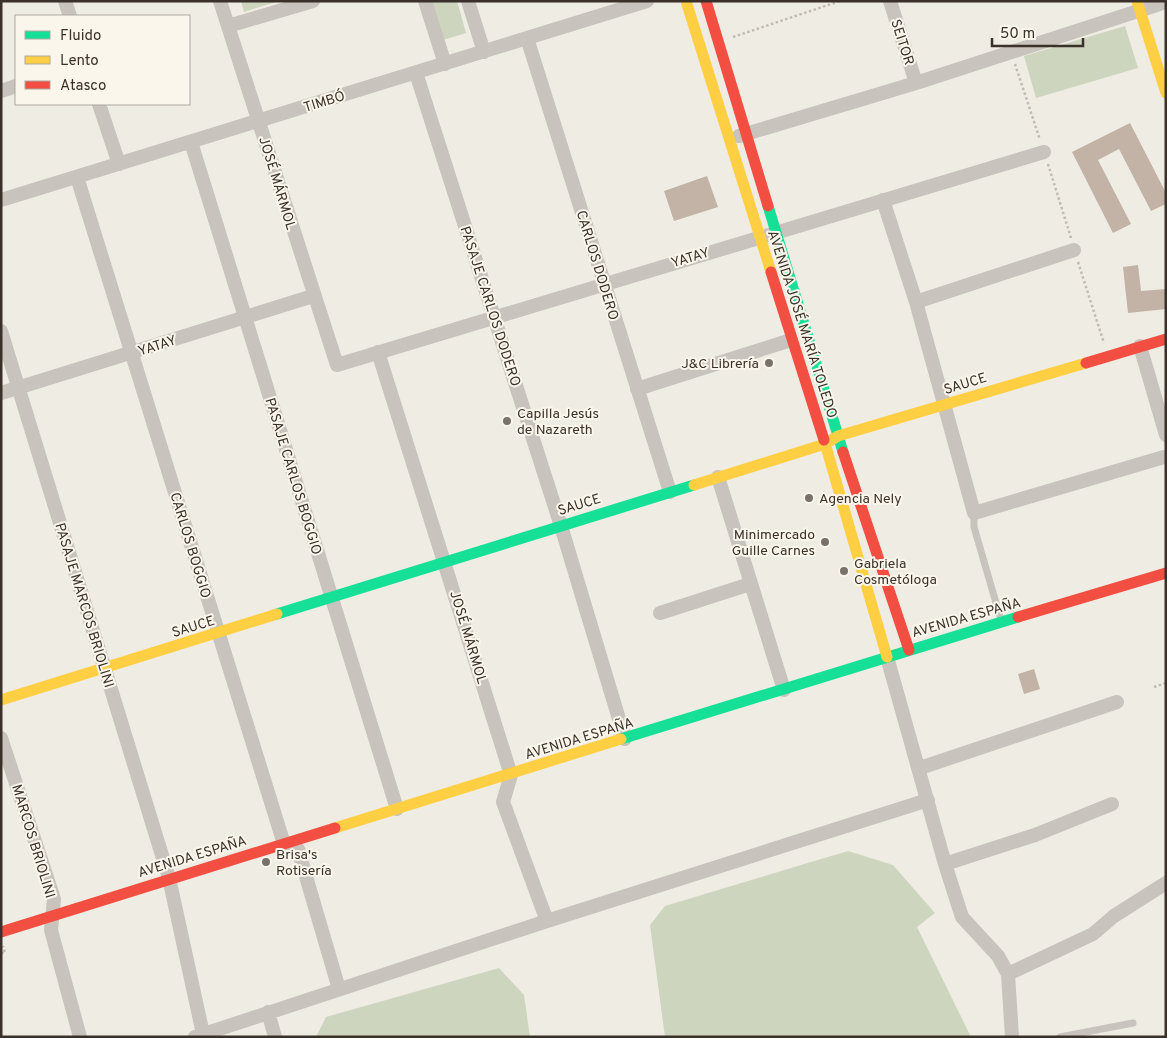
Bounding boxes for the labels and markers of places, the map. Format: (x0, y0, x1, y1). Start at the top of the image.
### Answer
place label: J&C Librería (681, 356, 759, 373)
marker: J&C Librería (763, 357, 775, 369)
place label: Capilla Jesús de Nazareth (517, 406, 599, 439)
marker: Capilla Jesús de Nazareth (501, 415, 513, 427)
place label: Agencia Nely (819, 491, 902, 508)
marker: Agencia Nely (803, 492, 815, 504)
place label: Minimercado Guille Carnes (732, 527, 815, 560)
marker: Minimercado Guille Carnes (819, 536, 831, 548)
place label: Gabriela Cosmetóloga (854, 556, 937, 589)
marker: Gabriela Cosmetóloga (838, 565, 850, 577)
place label: Brisa's Rotisería (276, 847, 332, 880)
marker: Brisa's Rotisería (260, 856, 272, 868)

